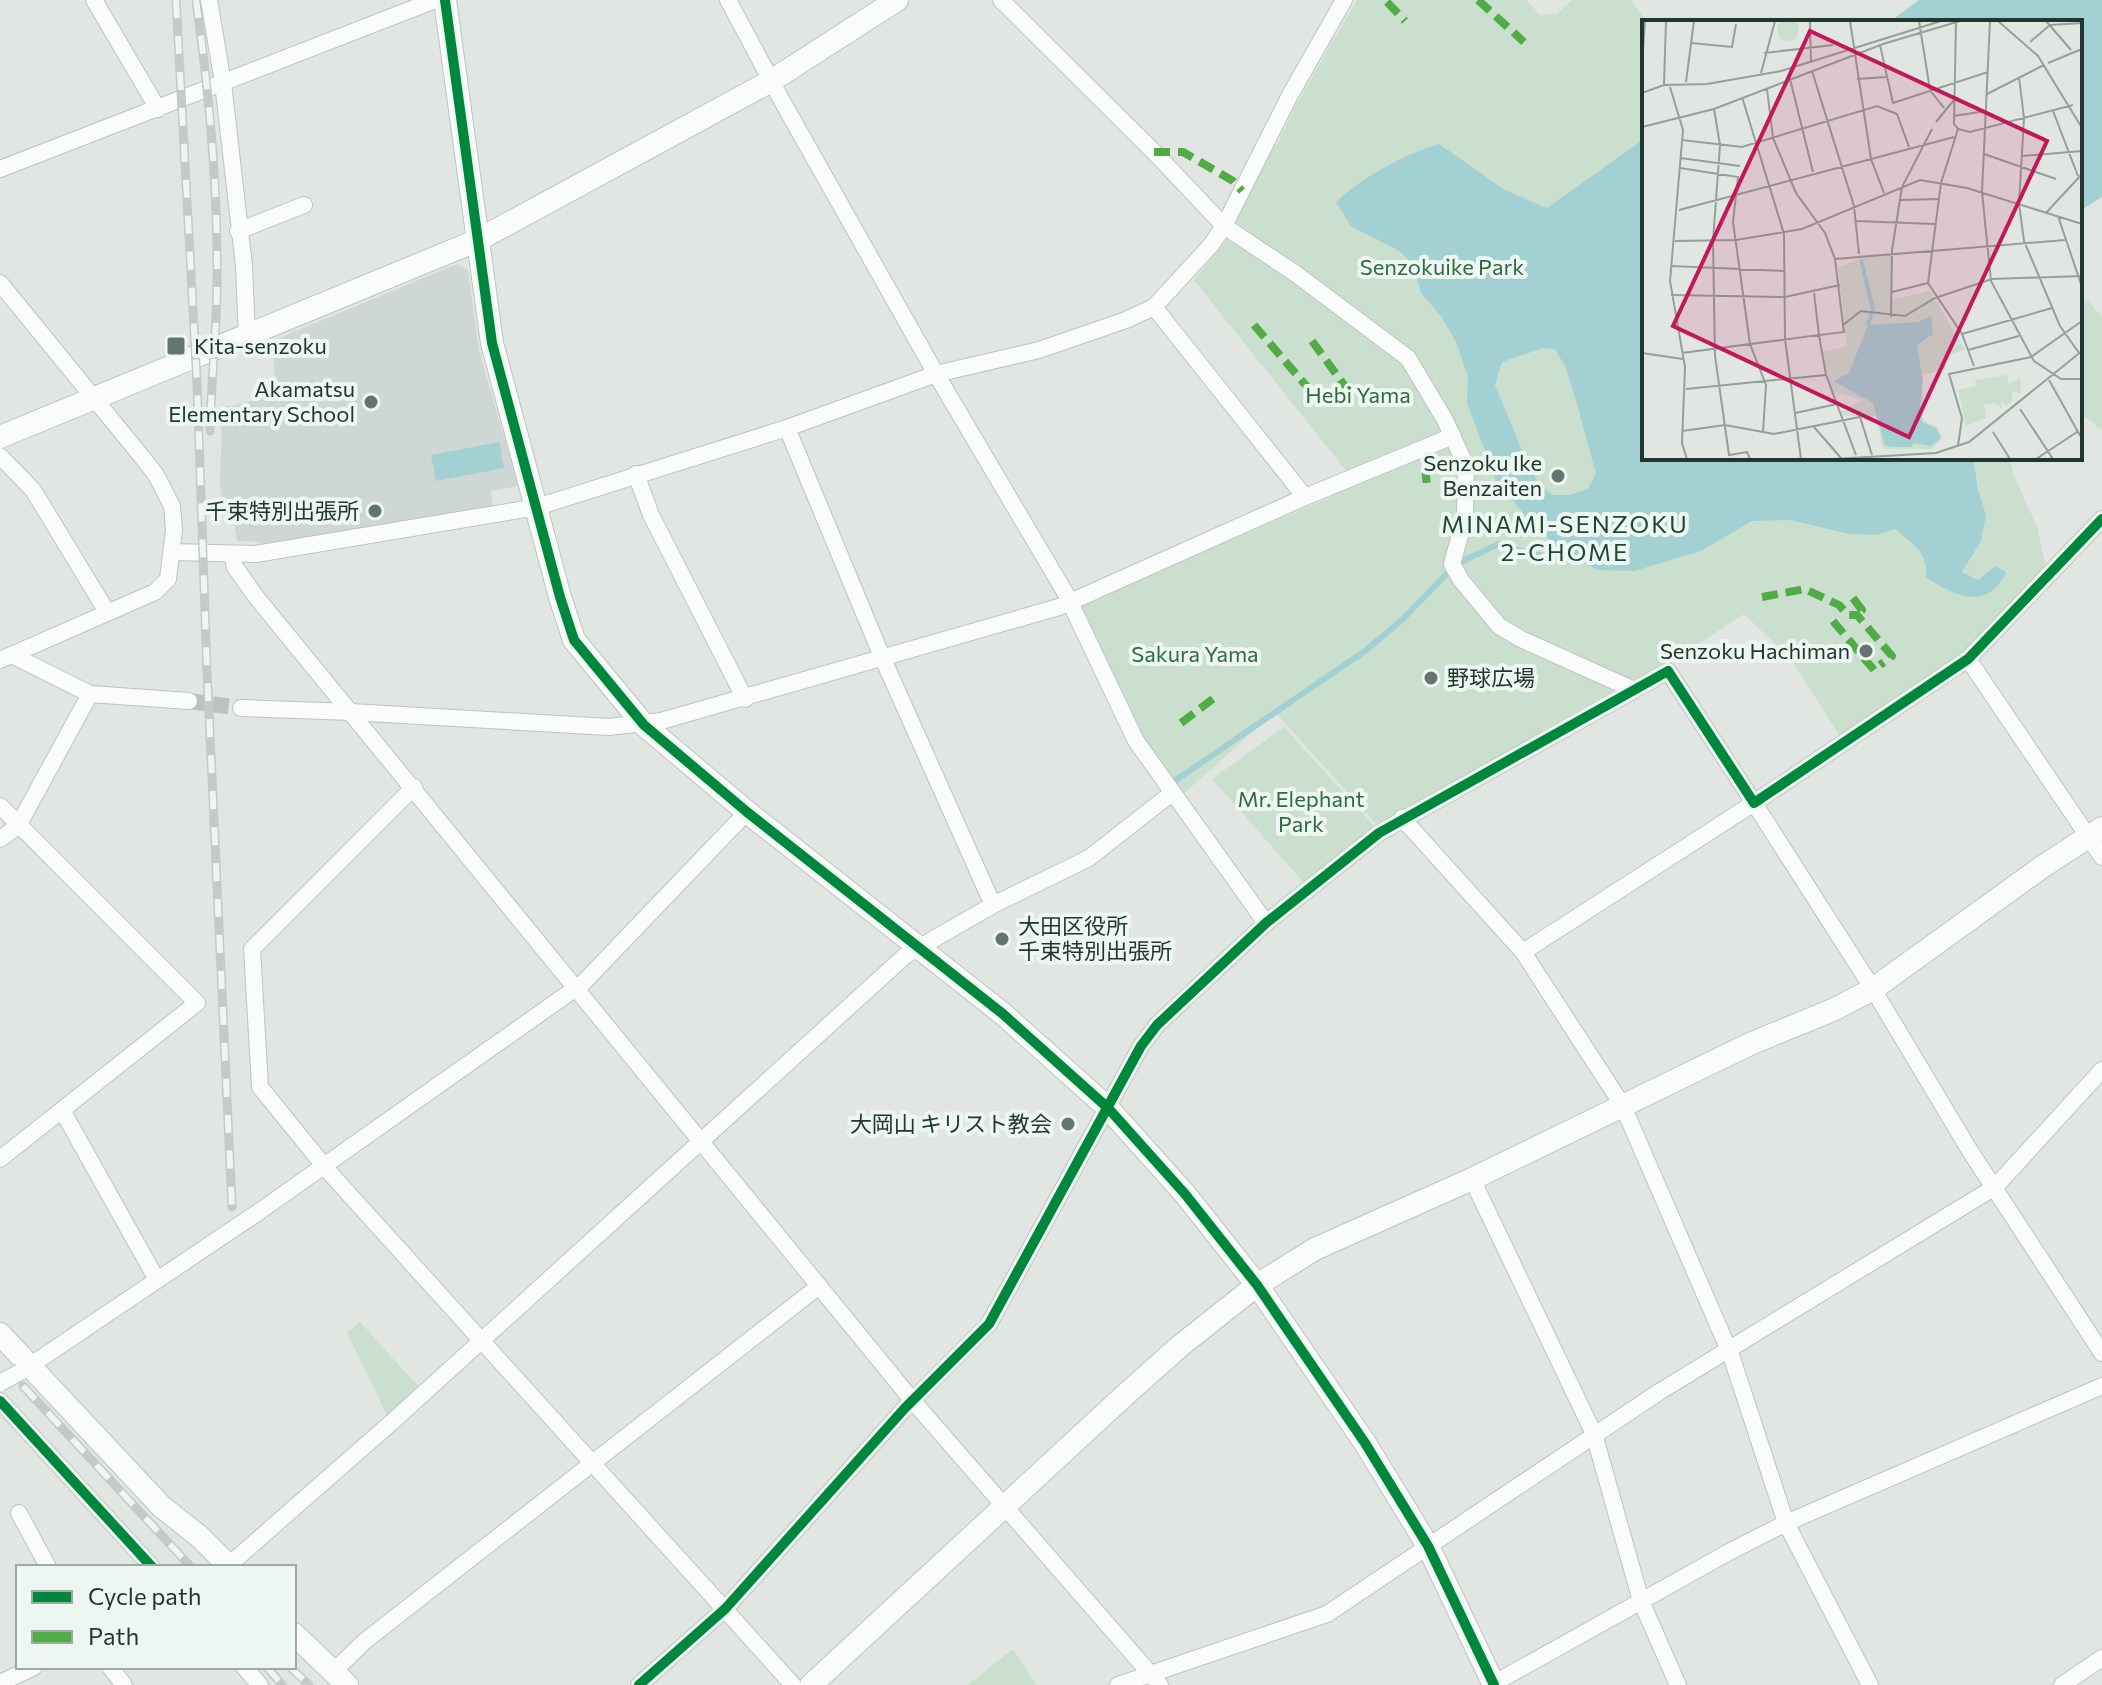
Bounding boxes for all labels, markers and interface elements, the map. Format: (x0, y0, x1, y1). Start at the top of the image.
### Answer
inset map (1642, 20, 2082, 460)
park label: Senzokuike Park (1360, 253, 1524, 280)
place label: Kita-senzoku (194, 332, 327, 359)
marker: Kita-senzoku (165, 335, 187, 357)
place label: Akamatsu Elementary School (168, 375, 355, 427)
park label: Hebi Yama (1305, 381, 1411, 408)
marker: Akamatsu Elementary School (362, 393, 380, 411)
place label: Senzoku Ike Benzaiten (1423, 449, 1542, 501)
marker: Senzoku Ike Benzaiten (1549, 467, 1567, 485)
place label: 千束特別出張所 (205, 497, 359, 524)
marker: 千束特別出張所 (366, 502, 384, 520)
district label: MINAMI-SENZOKU 2-CHOME (1441, 509, 1689, 566)
place label: Senzoku Hachiman (1660, 637, 1850, 664)
park label: Sakura Yama (1131, 640, 1259, 667)
marker: Senzoku Hachiman (1857, 642, 1875, 660)
place label: 野球広場 (1447, 664, 1535, 691)
marker: 野球広場 (1422, 669, 1440, 687)
park label: Mr. Elephant Park (1237, 785, 1365, 837)
place label: 大田区役所 千束特別出張所 (1018, 912, 1172, 964)
marker: 大田区役所 千束特別出張所 (993, 930, 1011, 948)
place label: 大岡山 キリスト教会 (850, 1110, 1052, 1137)
marker: 大岡山 キリスト教会 (1059, 1115, 1077, 1133)
legend (16, 1565, 296, 1669)
text: Cycle path (88, 1581, 202, 1610)
text: Path (88, 1621, 139, 1650)

